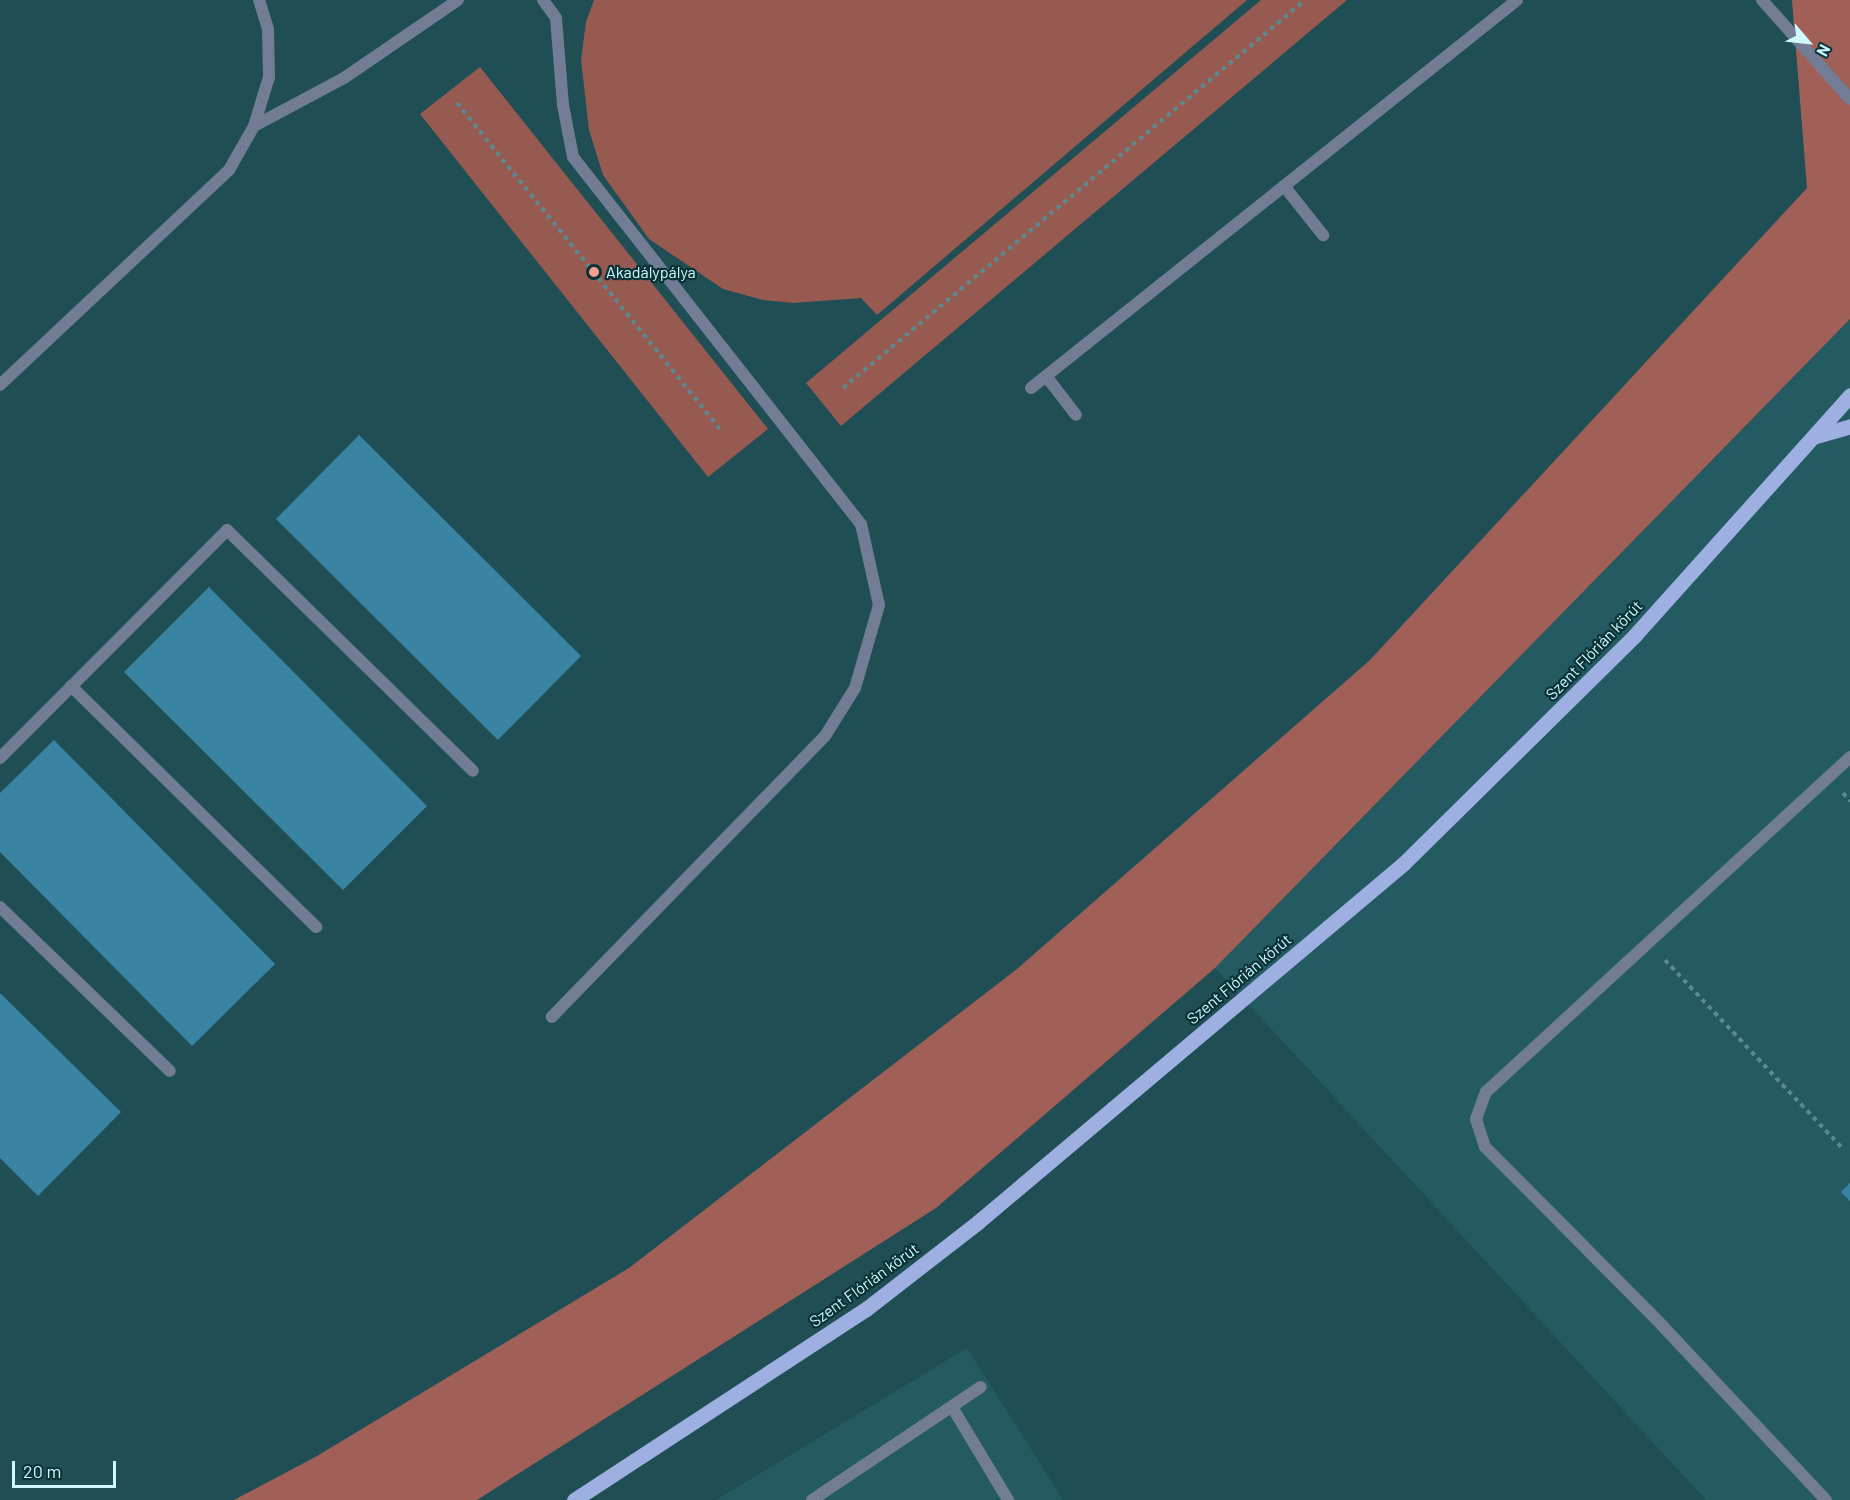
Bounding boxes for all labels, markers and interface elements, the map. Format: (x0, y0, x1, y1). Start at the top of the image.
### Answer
north arrow (1778, 12, 1838, 72)
text: N (1813, 42, 1835, 60)
place label: Akadálypálya (606, 262, 696, 282)
marker: Akadálypálya (587, 265, 601, 279)
street label: Szent Flórián körút (1542, 596, 1646, 704)
street label: Szent Flórián körút (1183, 930, 1295, 1028)
street label: Szent Flórián körút (806, 1239, 922, 1331)
scale bar (15, 1449, 118, 1487)
text: 20 m (23, 1460, 61, 1482)

